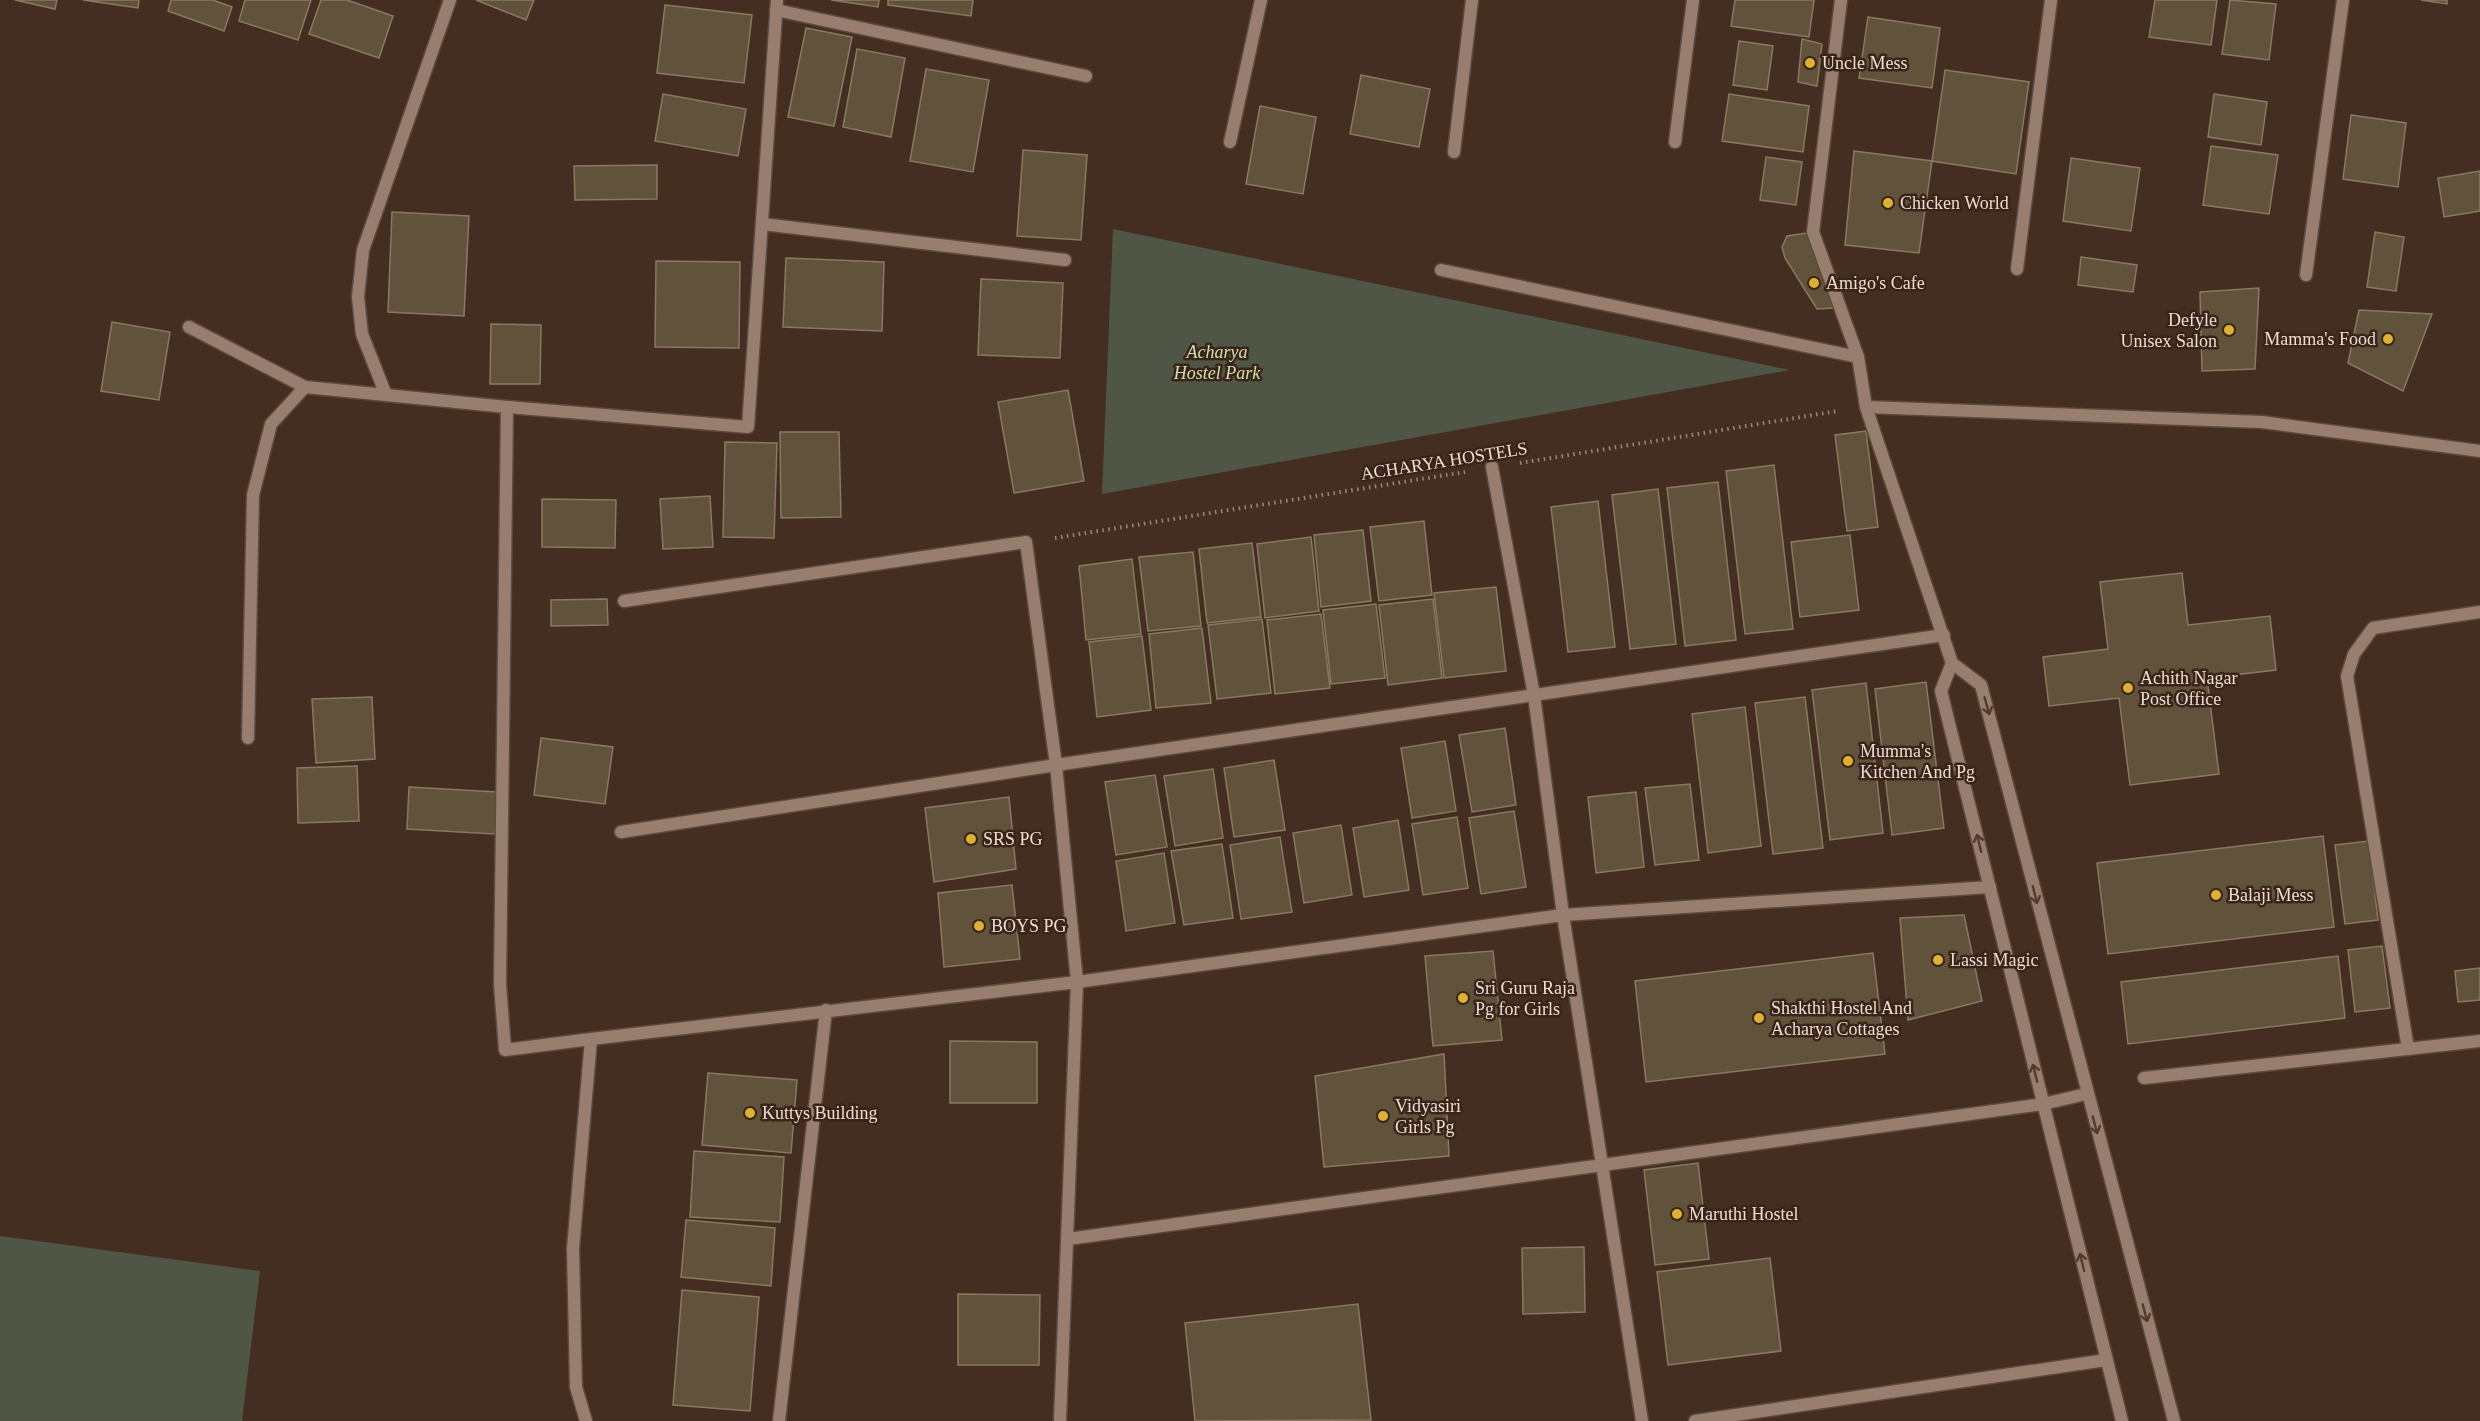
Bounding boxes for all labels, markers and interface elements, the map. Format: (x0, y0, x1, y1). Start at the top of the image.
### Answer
place label: Uncle Mess (1822, 53, 1907, 73)
marker: Uncle Mess (1803, 56, 1817, 70)
place label: Chicken World (1900, 193, 2009, 213)
marker: Chicken World (1881, 196, 1895, 210)
place label: Amigo's Cafe (1826, 273, 1925, 293)
marker: Amigo's Cafe (1807, 276, 1821, 290)
place label: Defyle Unisex Salon (2121, 310, 2217, 351)
marker: Defyle Unisex Salon (2222, 323, 2236, 337)
place label: Mamma's Food (2264, 329, 2376, 349)
marker: Mamma's Food (2381, 332, 2395, 346)
park label: Acharya Hostel Park (1173, 342, 1261, 383)
street label: ACHARYA HOSTELS (1359, 438, 1529, 484)
place label: Achith Nagar Post Office (2140, 668, 2237, 709)
marker: Achith Nagar Post Office (2121, 681, 2135, 695)
one-way arrow (1982, 697, 1993, 716)
place label: Mumma's Kitchen And Pg (1860, 741, 1975, 782)
marker: Mumma's Kitchen And Pg (1841, 754, 1855, 768)
place label: SRS PG (983, 829, 1043, 849)
marker: SRS PG (964, 832, 978, 846)
one-way arrow (1972, 834, 1984, 853)
place label: Balaji Mess (2228, 885, 2314, 905)
one-way arrow (2030, 886, 2042, 905)
marker: Balaji Mess (2209, 888, 2223, 902)
place label: BOYS PG (991, 916, 1067, 936)
marker: BOYS PG (972, 919, 986, 933)
place label: Lassi Magic (1950, 950, 2038, 970)
marker: Lassi Magic (1931, 953, 1945, 967)
place label: Sri Guru Raja Pg for Girls (1475, 978, 1575, 1019)
marker: Sri Guru Raja Pg for Girls (1456, 991, 1470, 1005)
place label: Shakthi Hostel And Acharya Cottages (1771, 998, 1912, 1039)
marker: Shakthi Hostel And Acharya Cottages (1752, 1011, 1766, 1025)
one-way arrow (2029, 1064, 2041, 1083)
place label: Vidyasiri Girls Pg (1395, 1096, 1461, 1137)
place label: Kuttys Building (762, 1103, 878, 1123)
marker: Kuttys Building (743, 1106, 757, 1120)
marker: Vidyasiri Girls Pg (1376, 1109, 1390, 1123)
one-way arrow (2089, 1115, 2101, 1134)
place label: Maruthi Hostel (1689, 1204, 1799, 1224)
marker: Maruthi Hostel (1670, 1207, 1684, 1221)
one-way arrow (2076, 1253, 2088, 1272)
one-way arrow (2140, 1303, 2151, 1322)

